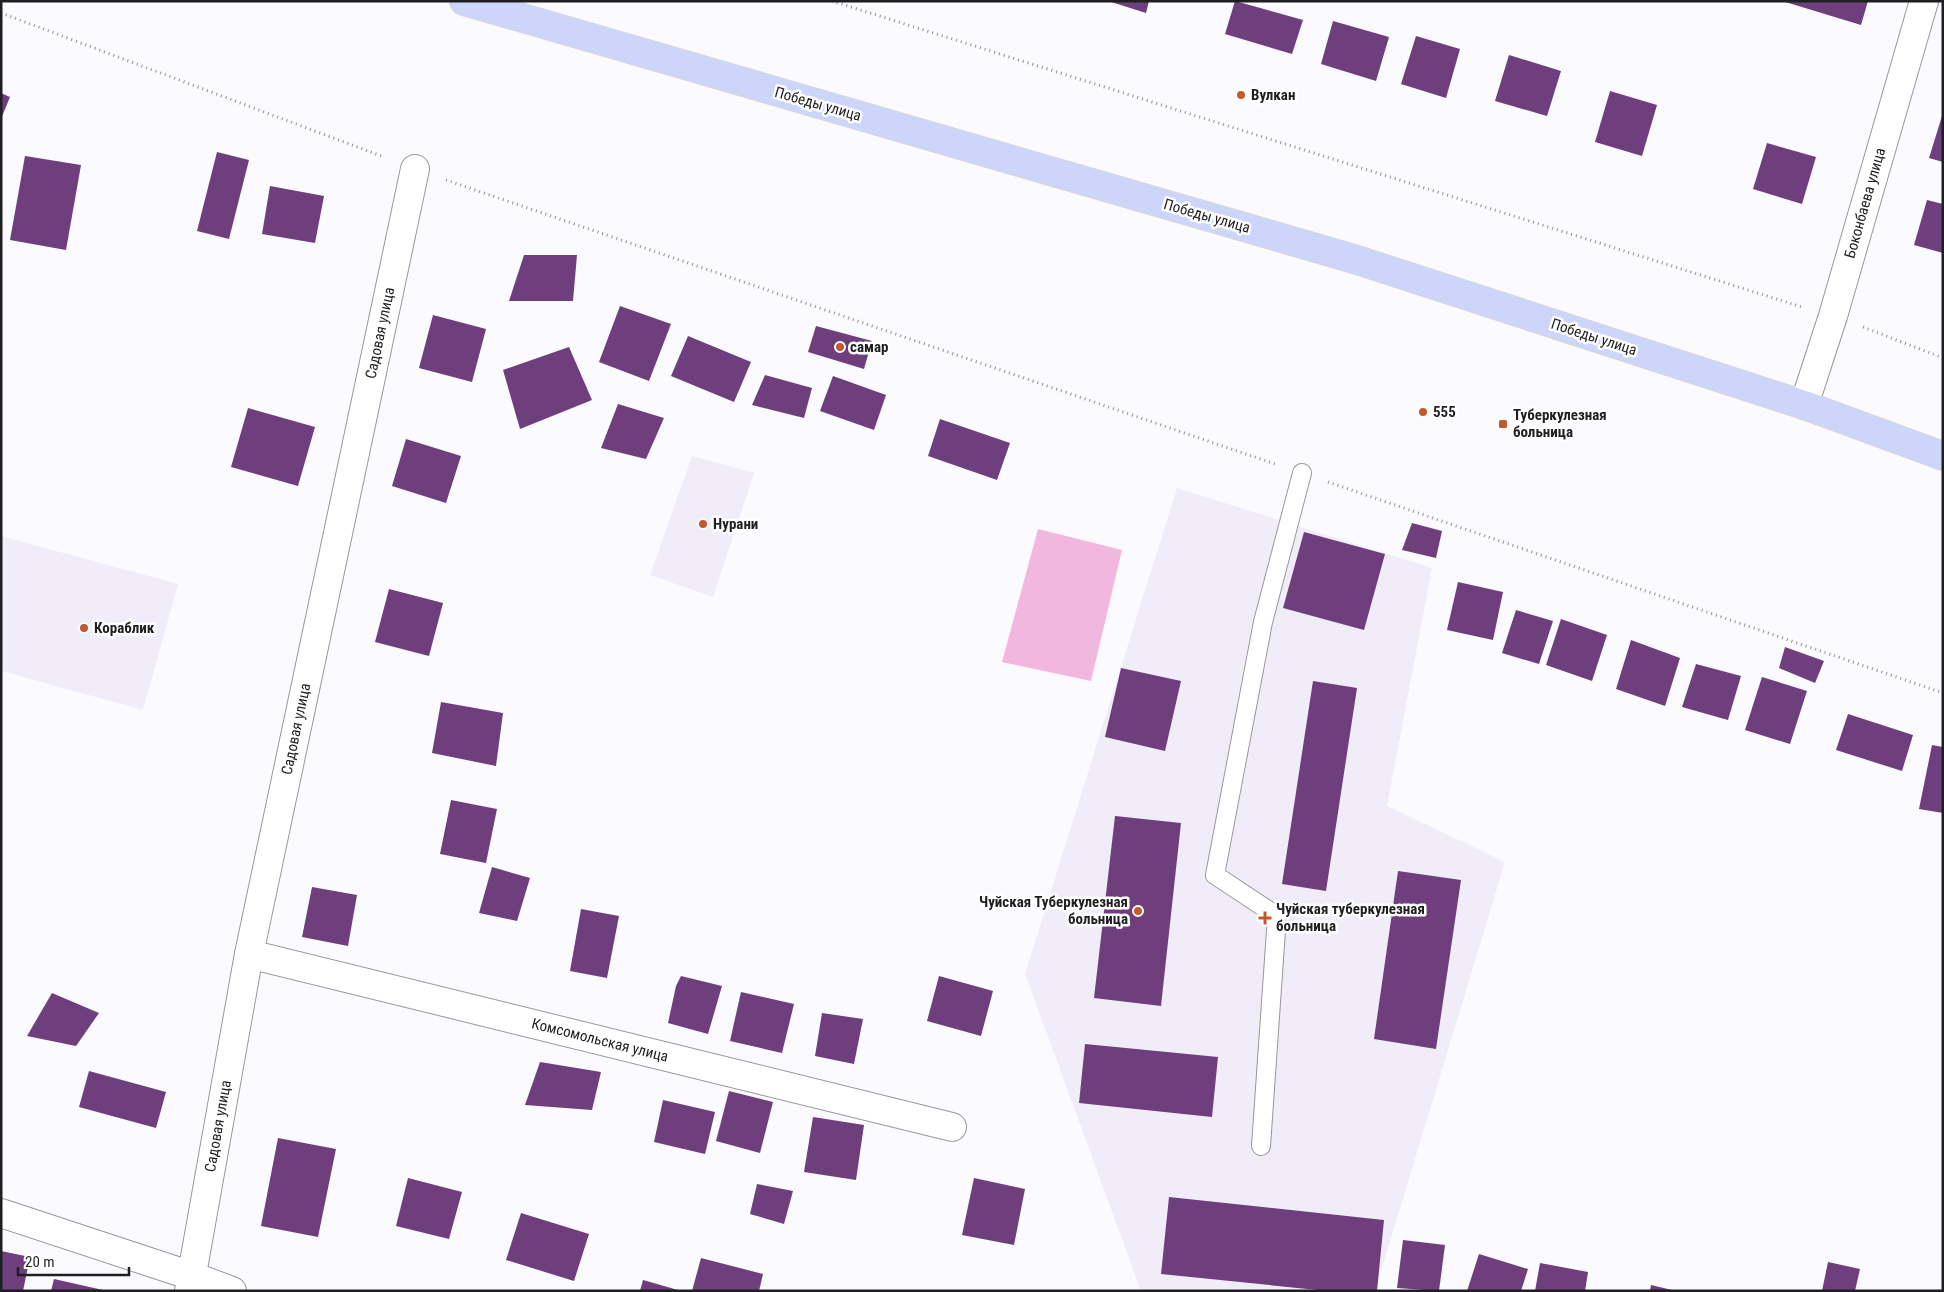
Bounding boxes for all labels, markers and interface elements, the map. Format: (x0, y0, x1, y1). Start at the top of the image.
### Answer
street label: Победы улица (773, 83, 863, 125)
place label: Вулкан (1251, 86, 1295, 104)
marker: Вулкан (1235, 89, 1247, 101)
street label: Боконбаева улица (1841, 146, 1889, 260)
street label: Победы улица (1162, 195, 1252, 237)
street label: Садовая улица (362, 286, 398, 380)
street label: Победы улица (1549, 315, 1639, 359)
place label: самар (850, 338, 888, 356)
marker: самар (834, 341, 846, 353)
place label: 555 (1433, 403, 1456, 421)
marker: 555 (1417, 406, 1429, 418)
place label: Туберкулезная больница (1513, 406, 1607, 441)
marker: Туберкулезная больница (1497, 418, 1509, 430)
place label: Нурани (713, 515, 758, 533)
marker: Нурани (697, 518, 709, 530)
place label: Кораблик (94, 619, 155, 637)
marker: Кораблик (78, 622, 90, 634)
street label: Садовая улица (278, 682, 314, 776)
place label: Чуйская Туберкулезная больница (979, 893, 1128, 928)
place label: Чуйская туберкулезная больница (1276, 900, 1425, 935)
marker: Чуйская Туберкулезная больница (1132, 905, 1144, 917)
marker: Чуйская туберкулезная больница (1258, 911, 1272, 925)
street label: Комсомольская улица (530, 1014, 670, 1066)
street label: Садовая улица (201, 1079, 235, 1173)
scale bar (18, 1244, 129, 1276)
text: 20 m (25, 1253, 55, 1271)

